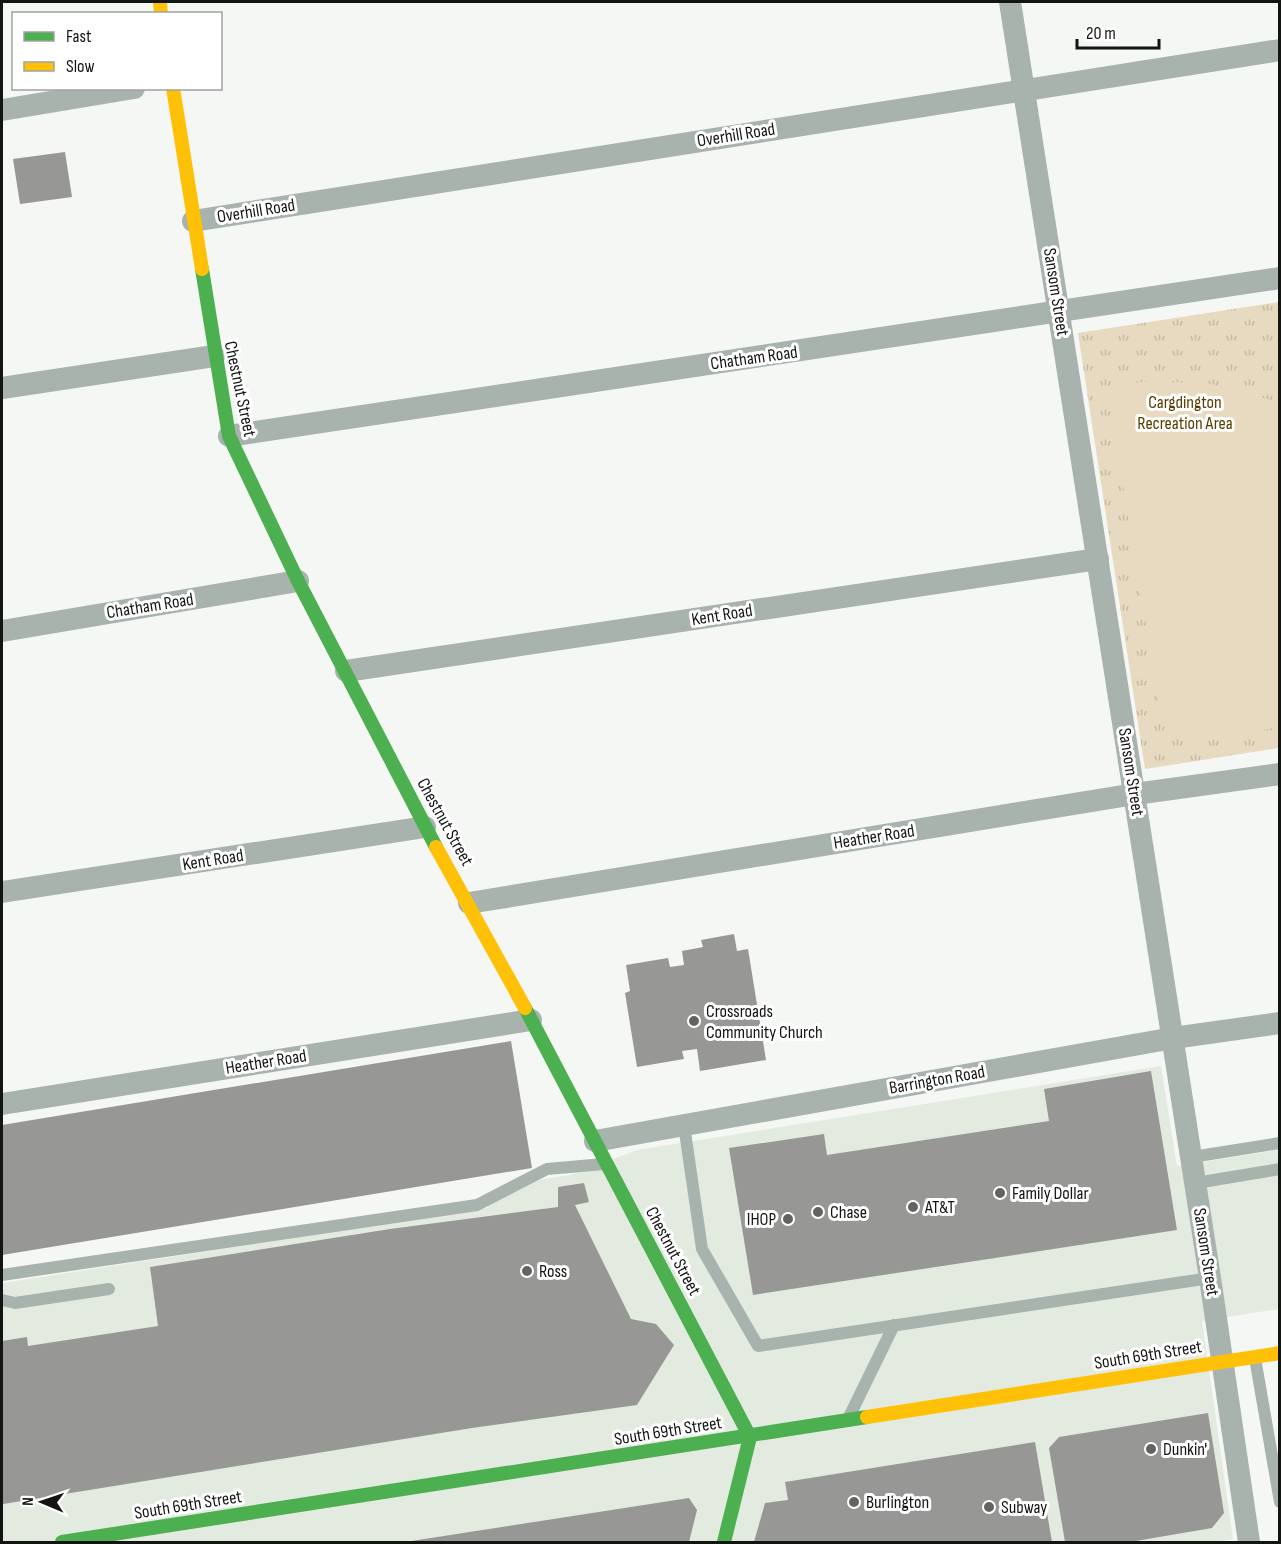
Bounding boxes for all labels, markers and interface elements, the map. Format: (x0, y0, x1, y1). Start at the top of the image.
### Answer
legend (12, 12, 222, 90)
scale bar (1077, 12, 1160, 50)
text: 20 m (1086, 23, 1116, 44)
text: Fast (66, 26, 92, 47)
text: Slow (66, 56, 95, 77)
street label: Overhill Road (695, 118, 777, 152)
street label: Overhill Road (215, 194, 297, 228)
street label: Sansom Street (1039, 247, 1073, 338)
street label: Chestnut Street (220, 339, 260, 439)
street label: Chatham Road (709, 341, 799, 375)
park label: Cargdington Recreation Area (1137, 392, 1233, 434)
street label: Chatham Road (105, 589, 195, 623)
street label: Kent Road (690, 600, 754, 630)
street label: Sansom Street (1114, 727, 1148, 818)
street label: Chestnut Street (412, 774, 478, 870)
street label: Heather Road (832, 820, 916, 854)
street label: Kent Road (181, 845, 245, 875)
place label: Crossroads Community Church (706, 1001, 823, 1043)
marker: Crossroads Community Church (687, 1014, 701, 1028)
street label: Heather Road (224, 1045, 308, 1079)
street label: Barrington Road (887, 1061, 987, 1099)
place label: Family Dollar (1012, 1183, 1089, 1204)
marker: Family Dollar (993, 1186, 1007, 1200)
place label: AT&T (924, 1197, 955, 1218)
marker: AT&T (906, 1200, 920, 1214)
place label: Chase (830, 1202, 867, 1223)
street label: Chestnut Street (641, 1203, 705, 1299)
marker: Chase (811, 1205, 825, 1219)
street label: Sansom Street (1189, 1207, 1223, 1298)
place label: IHOP (747, 1209, 776, 1230)
marker: IHOP (781, 1212, 795, 1226)
place label: Ross (539, 1261, 567, 1282)
marker: Ross (520, 1264, 534, 1278)
street label: South 69th Street (1093, 1336, 1204, 1374)
street label: South 69th Street (613, 1412, 724, 1450)
place label: Dunkin' (1163, 1439, 1207, 1460)
marker: Dunkin' (1144, 1442, 1158, 1456)
north arrow (12, 1472, 72, 1532)
street label: South 69th Street (133, 1486, 244, 1524)
place label: Burlington (866, 1492, 929, 1513)
marker: Burlington (847, 1495, 861, 1509)
text: N (19, 1497, 38, 1506)
place label: Subway (1001, 1497, 1047, 1518)
marker: Subway (982, 1500, 996, 1514)

